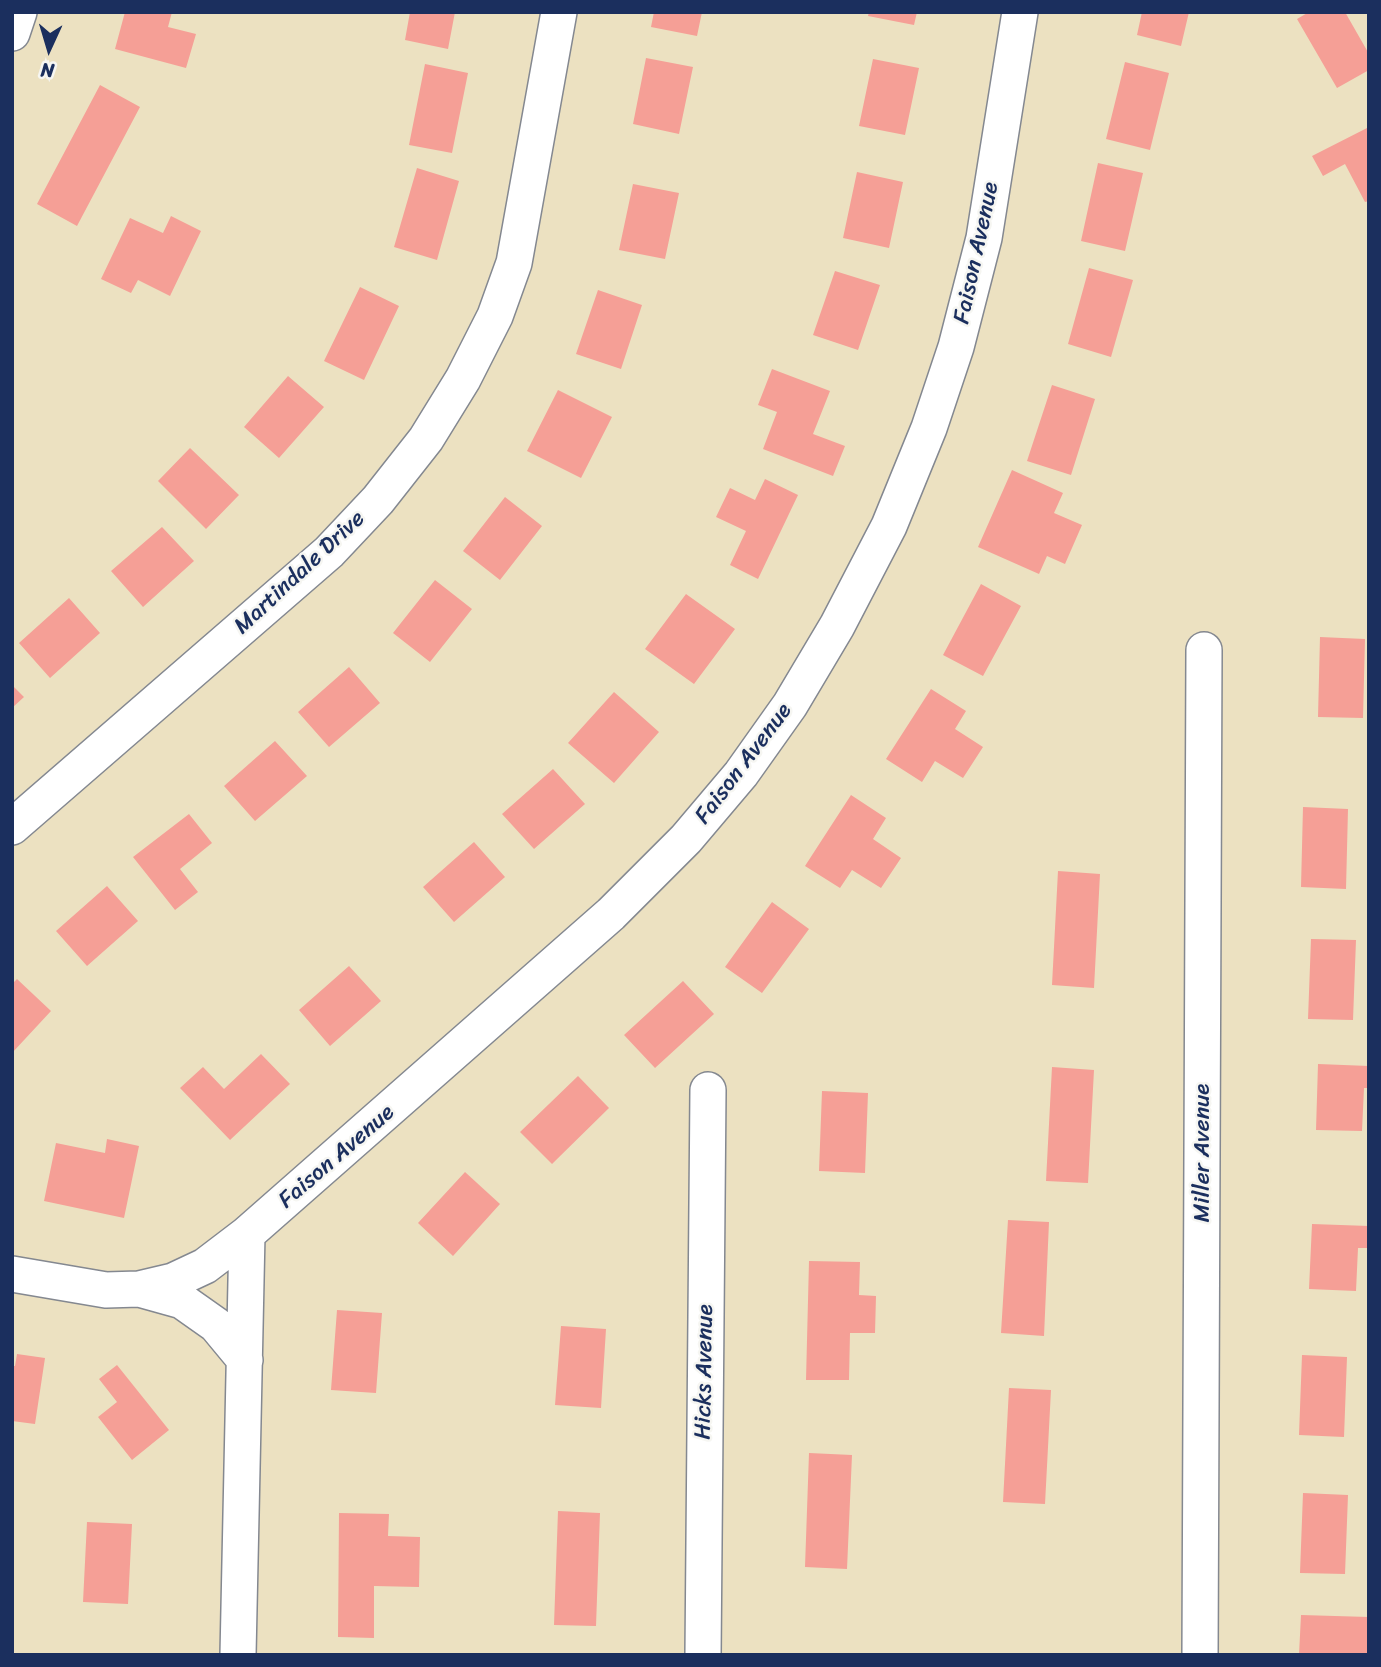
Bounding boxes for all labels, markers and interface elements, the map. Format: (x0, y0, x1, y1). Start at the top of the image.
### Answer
north arrow (14, 14, 84, 84)
text: N (40, 54, 55, 87)
street label: Faison Avenue (949, 180, 1005, 326)
street label: Martindale Drive (229, 505, 371, 641)
street label: Faison Avenue (690, 698, 798, 830)
street label: Miller Avenue (1189, 1084, 1217, 1222)
street label: Faison Avenue (274, 1099, 400, 1215)
street label: Hicks Avenue (690, 1304, 720, 1440)

